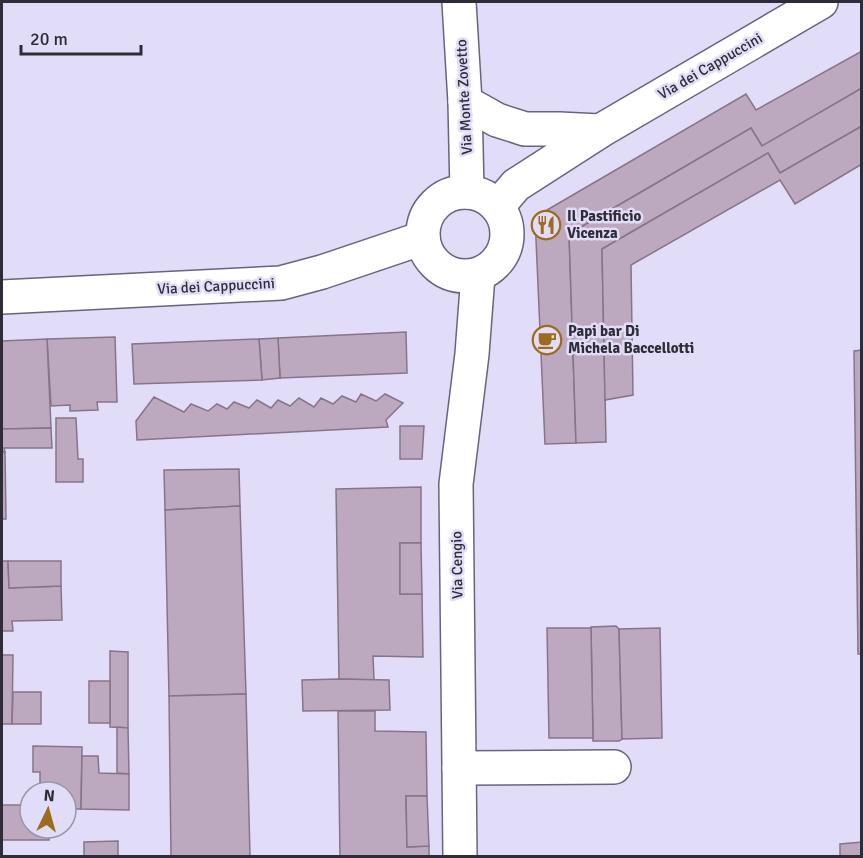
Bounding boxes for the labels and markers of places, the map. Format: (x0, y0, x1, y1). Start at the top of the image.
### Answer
place label: Il Pastificio Vicenza (567, 207, 641, 242)
restaurant icon: Il Pastificio Vicenza (530, 209, 562, 241)
place label: Papi bar Di Michela Baccellotti (568, 322, 694, 357)
cafe icon: Papi bar Di Michela Baccellotti (531, 324, 563, 356)

